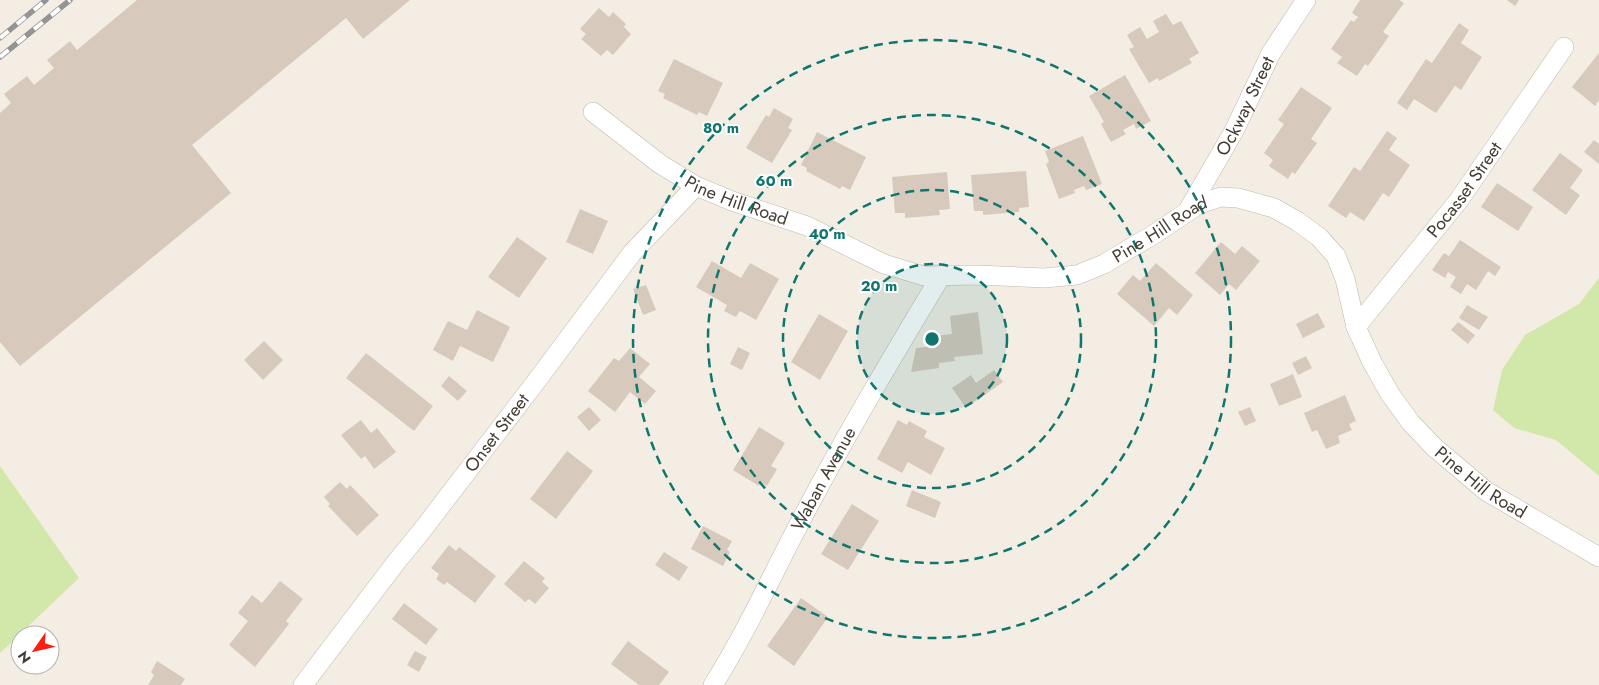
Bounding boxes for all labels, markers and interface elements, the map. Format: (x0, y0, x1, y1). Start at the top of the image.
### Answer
street label: Ockway Street (1209, 51, 1281, 161)
text: 80 m (703, 117, 739, 139)
street label: Pocasset Street (1421, 136, 1509, 243)
street label: Pine Hill Road (679, 169, 792, 232)
text: 60 m (756, 170, 792, 192)
street label: Pine Hill Road (1107, 189, 1211, 269)
text: 40 m (808, 223, 846, 245)
text: 20 m (861, 275, 897, 297)
centre of rings (923, 330, 941, 348)
street label: Onset Street (458, 388, 536, 478)
street label: Waban Avenue (785, 422, 862, 535)
street label: Pine Hill Road (1429, 440, 1531, 525)
north arrow (10, 625, 60, 675)
text: N (13, 647, 36, 667)

